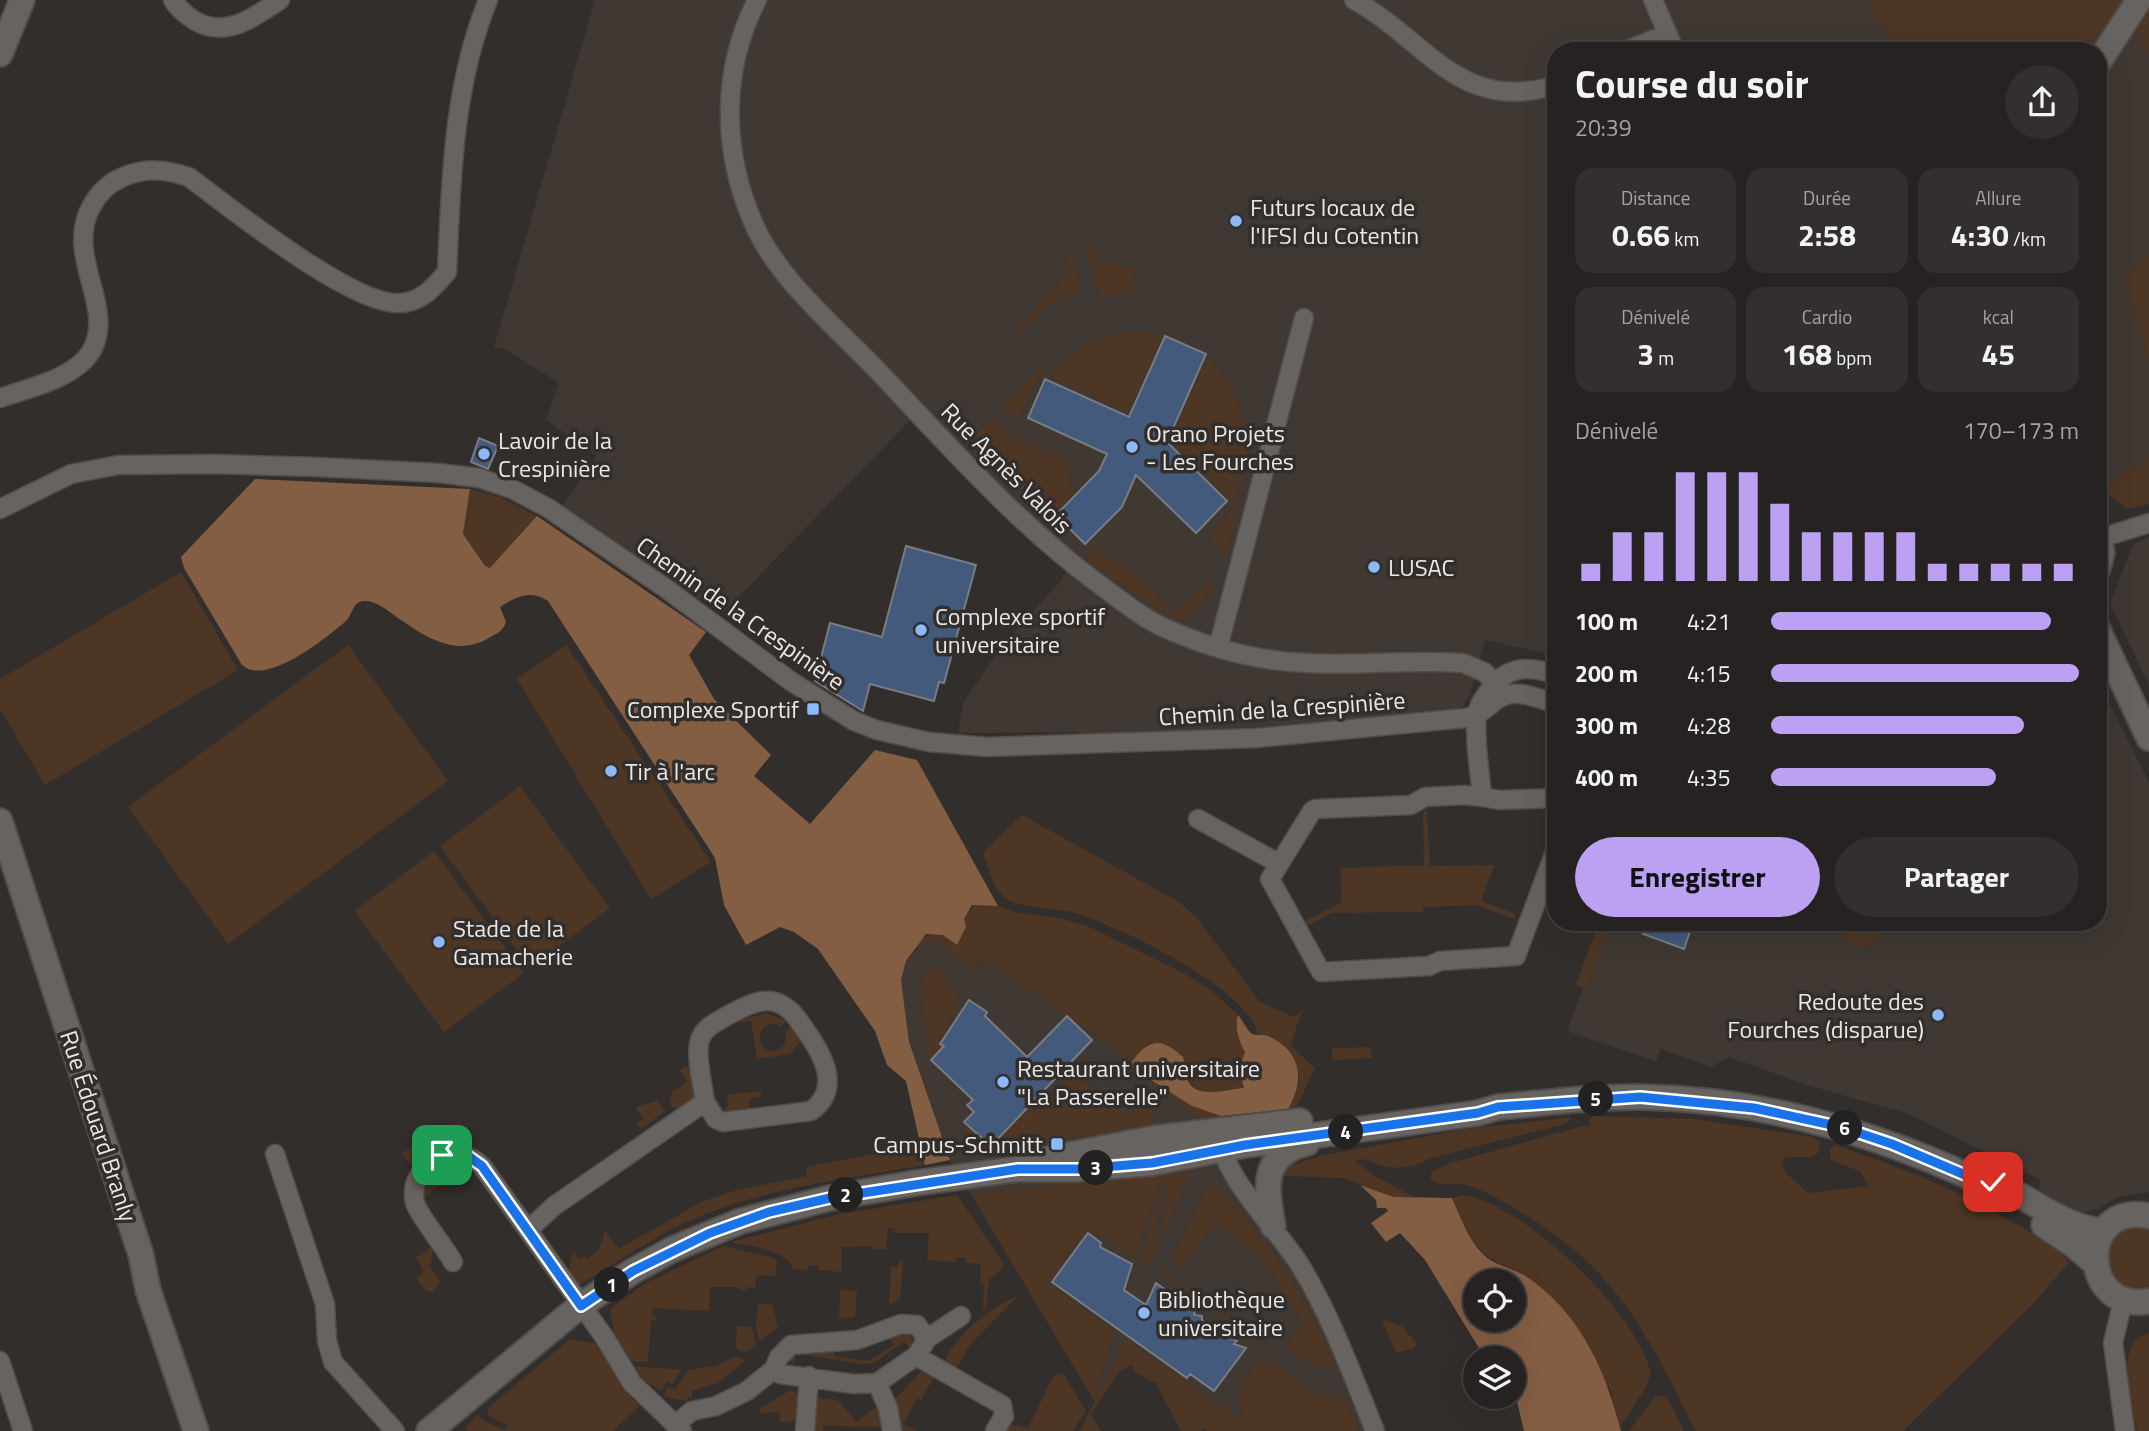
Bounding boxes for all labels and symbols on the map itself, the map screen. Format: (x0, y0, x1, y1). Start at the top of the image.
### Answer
place label: Futurs locaux de l'IFSI du Cotentin (1250, 189, 1419, 253)
marker: Futurs locaux de l'IFSI du Cotentin (1228, 213, 1244, 229)
street label: Rue Agnès Valois (933, 394, 1081, 542)
place label: Orano Projets - Les Fourches (1146, 415, 1294, 479)
place label: Lavoir de la Crespinière (498, 422, 612, 486)
marker: Orano Projets - Les Fourches (1124, 439, 1140, 455)
marker: Lavoir de la Crespinière (476, 446, 492, 462)
street label: Chemin de la Crespinière (629, 527, 853, 699)
place label: LUSAC (1388, 549, 1454, 585)
marker: LUSAC (1366, 559, 1382, 575)
place label: Complexe sportif universitaire (935, 598, 1105, 662)
marker: Complexe sportif universitaire (913, 622, 929, 638)
street label: Chemin de la Crespinière (1157, 681, 1407, 735)
place label: Complexe Sportif (627, 691, 799, 727)
marker: Complexe Sportif (805, 701, 821, 717)
place label: Tir à l'arc (625, 753, 715, 789)
marker: Tir à l'arc (603, 763, 619, 779)
place label: Stade de la Gamacherie (453, 910, 573, 974)
marker: Stade de la Gamacherie (431, 934, 447, 950)
place label: Redoute des Fourches (disparue) (1727, 983, 1924, 1047)
marker: Redoute des Fourches (disparue) (1930, 1007, 1946, 1023)
street label: Rue Édouard Branly (51, 1026, 147, 1227)
place label: Restaurant universitaire "La Passerelle" (1017, 1050, 1260, 1114)
marker: Restaurant universitaire "La Passerelle" (995, 1074, 1011, 1090)
pin: 5 (1578, 1082, 1614, 1116)
pin: 6 (1828, 1110, 1862, 1146)
pin: 4 (1328, 1114, 1364, 1150)
pin (412, 1125, 472, 1185)
place label: Campus-Schmitt (873, 1126, 1044, 1162)
marker: Campus-Schmitt (1049, 1136, 1065, 1152)
pin: 3 (1078, 1150, 1114, 1186)
pin (1963, 1152, 2023, 1212)
pin: 2 (828, 1178, 864, 1212)
pin: 1 (594, 1268, 630, 1302)
place label: Bibliothèque universitaire (1158, 1281, 1285, 1345)
marker: Bibliothèque universitaire (1136, 1305, 1152, 1321)

